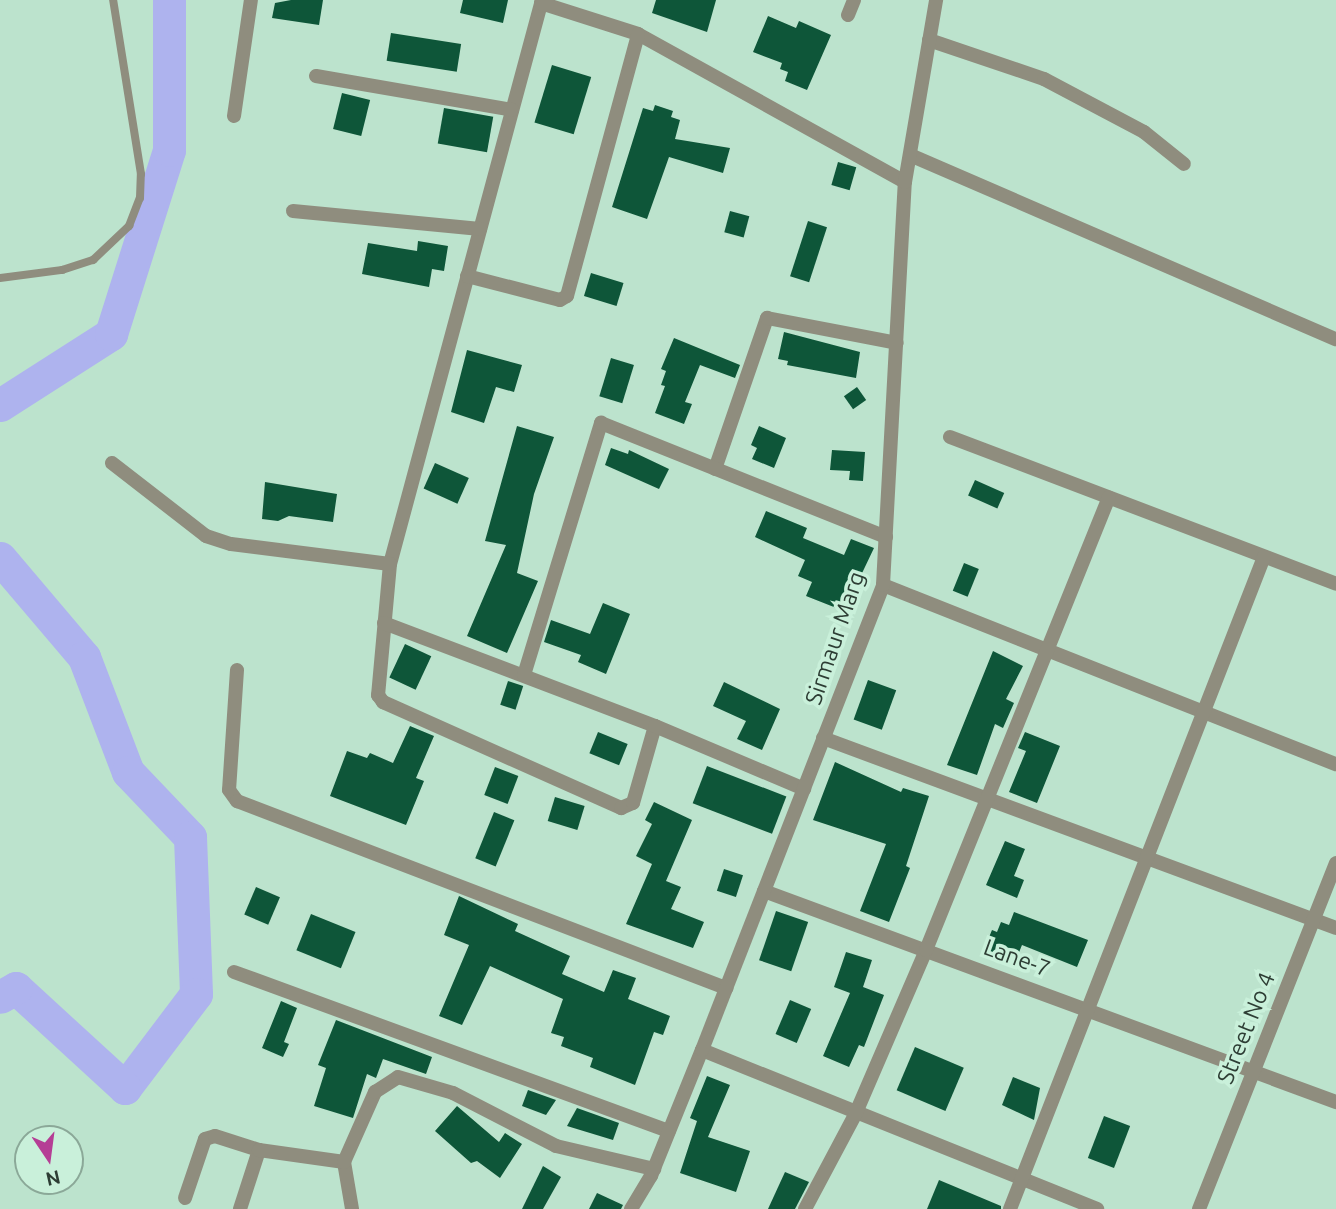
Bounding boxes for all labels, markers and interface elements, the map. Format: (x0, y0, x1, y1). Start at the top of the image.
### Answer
street label: Sirmaur Marg (799, 568, 871, 708)
street label: Lane-7 (980, 933, 1054, 983)
street label: Street No 4 (1211, 968, 1281, 1088)
north arrow (14, 1125, 84, 1195)
text: N (44, 1166, 63, 1191)

